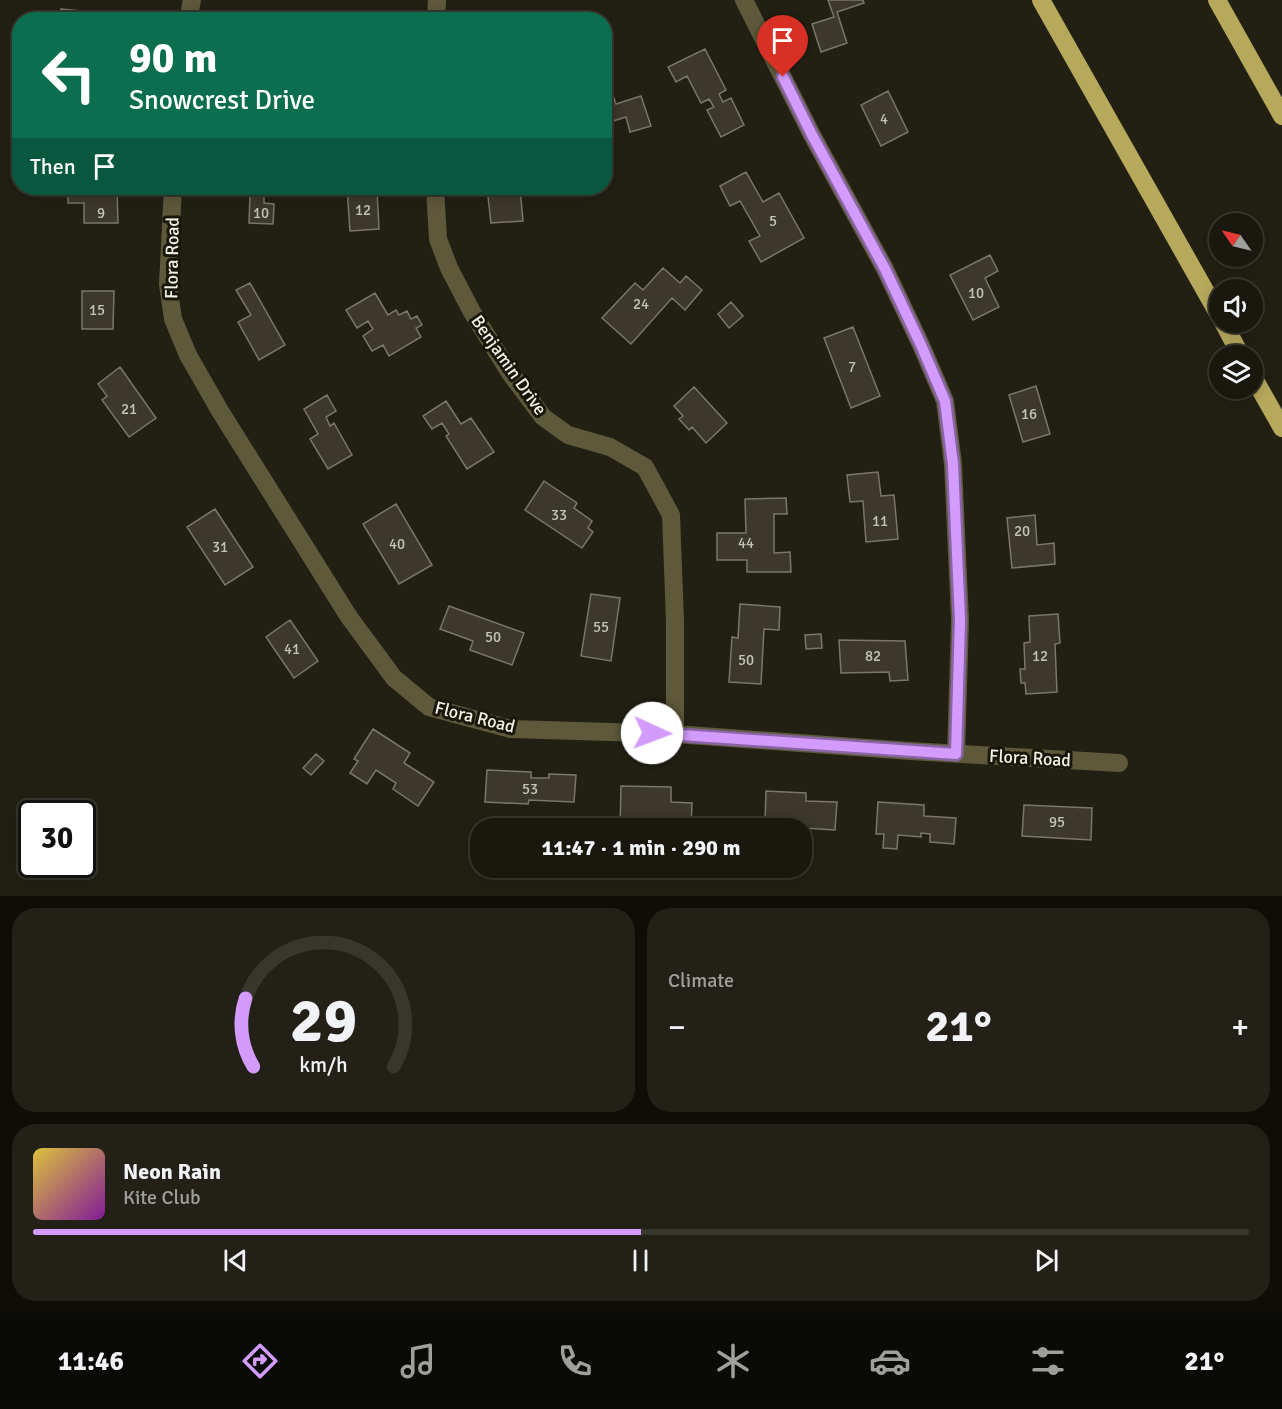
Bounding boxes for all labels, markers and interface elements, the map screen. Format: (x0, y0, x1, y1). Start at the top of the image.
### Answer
pin (757, 15, 808, 77)
icon: arrive (766, 24, 799, 57)
text: 90 m (129, 33, 218, 84)
icon: left (30, 36, 108, 114)
text: Snowcrest Drive (129, 84, 315, 117)
house number: 4 (880, 110, 888, 128)
icon: arrive (88, 150, 121, 183)
text: Then (30, 153, 76, 180)
house number: 12 (355, 201, 371, 219)
house number: 9 (97, 204, 105, 222)
house number: 10 (253, 204, 269, 222)
house number: 5 (769, 212, 777, 230)
north arrow (1209, 213, 1263, 267)
map controls (1209, 213, 1263, 399)
street label: Flora Road (160, 217, 184, 299)
button: sound (1209, 279, 1263, 333)
house number: 10 (968, 284, 984, 302)
house number: 24 (633, 295, 649, 313)
house number: 15 (89, 301, 105, 319)
street label: Benjamin Drive (466, 311, 552, 419)
button: layers (1209, 345, 1263, 399)
house number: 7 (848, 358, 856, 376)
house number: 21 (121, 400, 137, 418)
house number: 16 (1021, 405, 1037, 423)
house number: 33 (551, 506, 567, 524)
house number: 11 (872, 512, 888, 530)
house number: 20 (1014, 522, 1030, 540)
house number: 44 (738, 534, 754, 552)
house number: 40 (389, 535, 405, 553)
house number: 31 (212, 538, 228, 556)
house number: 55 (593, 618, 609, 636)
house number: 50 (485, 628, 501, 646)
house number: 41 (284, 640, 300, 658)
house number: 82 (865, 647, 881, 665)
house number: 12 (1032, 647, 1048, 665)
house number: 50 (738, 651, 754, 669)
street label: Flora Road (433, 696, 517, 738)
position arrow (620, 701, 684, 765)
street label: Flora Road (988, 745, 1072, 771)
house number: 53 (522, 780, 538, 798)
speed limit sign: 30 (18, 800, 96, 878)
house number: 95 (1049, 813, 1065, 831)
text: 11:47 · 1 min · 290 m (541, 834, 741, 861)
text: Climate (668, 968, 734, 993)
text: 29 (290, 982, 357, 1059)
text: 21° (925, 999, 992, 1054)
text: − (668, 1007, 686, 1048)
text: + (1231, 1007, 1249, 1048)
text: km/h (299, 1052, 348, 1078)
text: Neon Rain (123, 1158, 221, 1185)
text: Kite Club (123, 1185, 201, 1210)
icon: previous (219, 1244, 252, 1277)
icon: pause (624, 1244, 657, 1277)
icon: next (1030, 1244, 1063, 1277)
icon: directions (239, 1340, 281, 1382)
icon: music (397, 1340, 439, 1382)
icon: phone (554, 1340, 596, 1382)
icon: climate (712, 1340, 754, 1382)
icon: car (869, 1340, 911, 1382)
icon: filters (1027, 1340, 1069, 1382)
text: 11:46 (58, 1345, 124, 1378)
text: 21° (1184, 1345, 1224, 1378)

